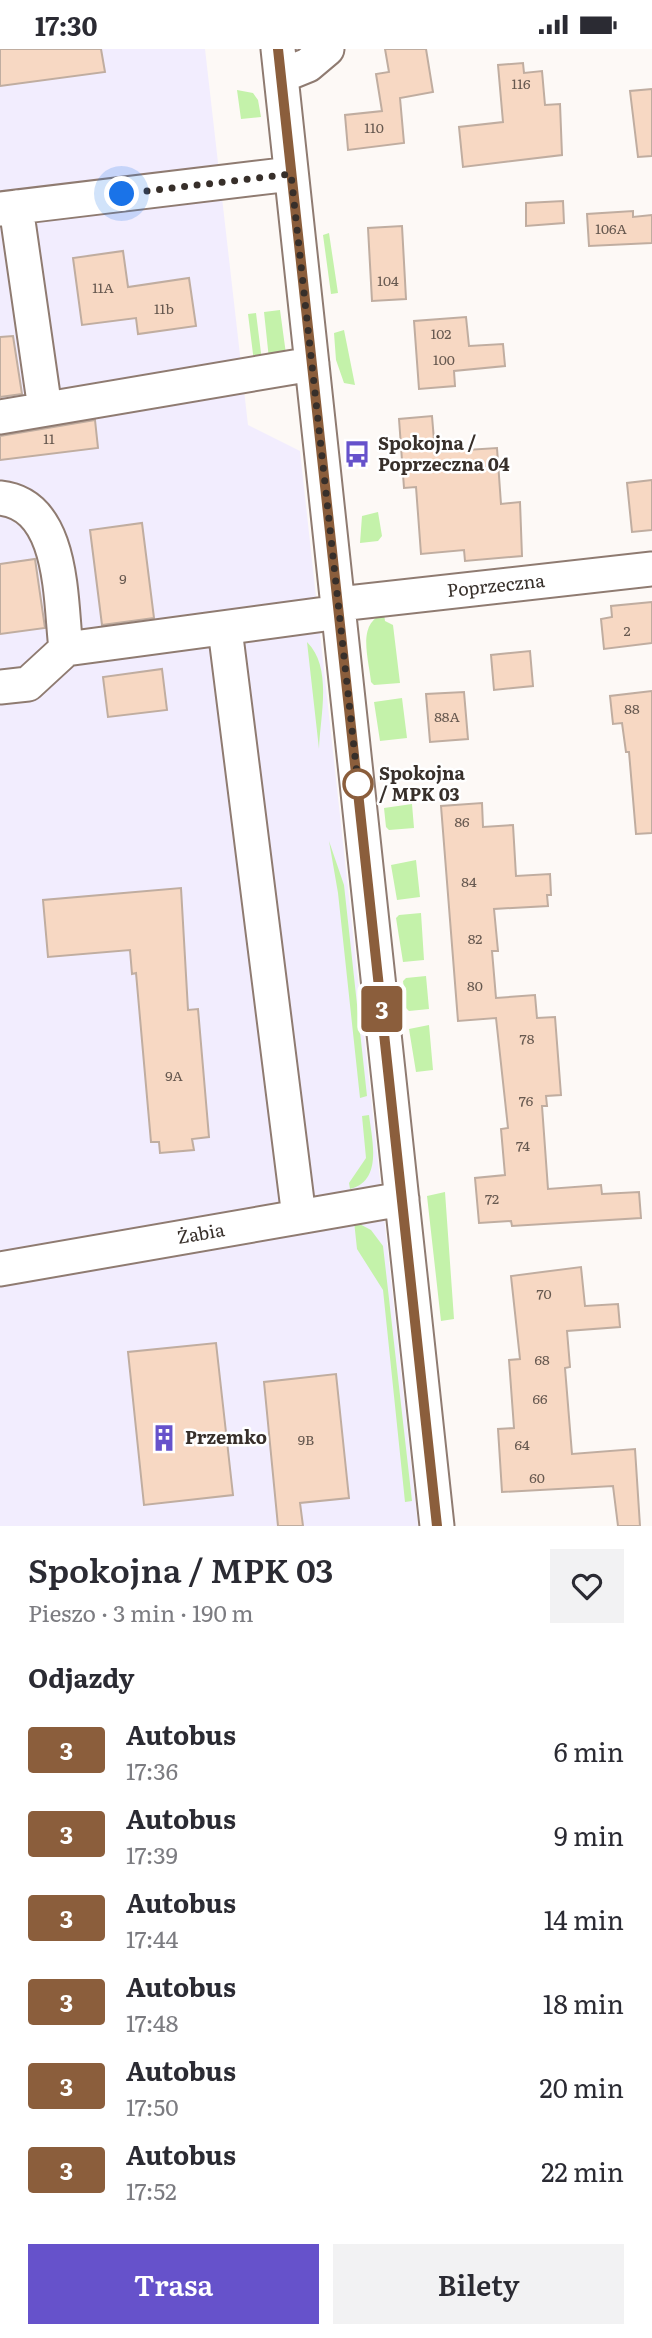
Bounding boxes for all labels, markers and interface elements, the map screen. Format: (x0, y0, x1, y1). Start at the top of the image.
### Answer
text: 17:30 (35, 5, 98, 44)
house number: 116 (512, 73, 531, 93)
house number: 110 (364, 117, 384, 137)
your location (104, 176, 139, 211)
house number: 106A (595, 218, 628, 238)
house number: 104 (377, 270, 399, 290)
house number: 11A (92, 277, 115, 297)
house number: 11b (154, 298, 174, 318)
house number: 102 (431, 323, 451, 343)
house number: 100 (433, 349, 455, 369)
house number: 11 (43, 428, 55, 448)
place label: Spokojna / Poprzeczna 04 (378, 429, 510, 477)
bus stop icon: Spokojna / Poprzeczna 04 (342, 439, 372, 469)
street label: Poprzeczna (446, 566, 546, 603)
house number: 9 (119, 568, 127, 588)
house number: 2 (623, 620, 631, 640)
house number: 88 (624, 698, 640, 718)
house number: 88A (434, 706, 461, 726)
place label: Spokojna / MPK 03 (379, 759, 466, 807)
marker: Spokojna / MPK 03 (343, 769, 373, 799)
house number: 86 (454, 811, 470, 831)
house number: 84 (461, 871, 477, 891)
house number: 82 (468, 928, 482, 948)
house number: 80 (467, 975, 483, 995)
line badge: 3 (359, 986, 405, 1032)
text: 3 (375, 991, 389, 1026)
house number: 78 (520, 1028, 535, 1048)
house number: 9A (165, 1065, 184, 1085)
house number: 76 (519, 1090, 534, 1110)
house number: 74 (516, 1135, 530, 1155)
house number: 72 (485, 1188, 499, 1208)
street label: Żabia (175, 1215, 227, 1250)
house number: 70 (536, 1283, 552, 1303)
house number: 68 (534, 1349, 550, 1369)
house number: 66 (532, 1388, 548, 1408)
building icon: Przemko (149, 1423, 179, 1453)
place label: Przemko (185, 1423, 267, 1450)
house number: 9B (298, 1429, 314, 1449)
house number: 64 (514, 1434, 530, 1454)
house number: 60 (529, 1467, 545, 1487)
text: Spokojna / MPK 03 (28, 1544, 333, 1593)
button: heart (550, 1549, 624, 1623)
text: Pieszo · 3 min · 190 m (28, 1595, 254, 1629)
text: Odjazdy (28, 1657, 134, 1696)
text: Autobus (126, 1714, 236, 1753)
text: 6 min (554, 1731, 624, 1770)
text: 3 (60, 1732, 73, 1767)
text: 17:36 (126, 1753, 178, 1787)
text: Autobus (126, 1798, 236, 1837)
text: 9 min (554, 1815, 624, 1854)
text: 3 (60, 1816, 73, 1851)
text: 17:39 (126, 1837, 178, 1871)
text: Autobus (126, 1882, 236, 1921)
text: 14 min (544, 1899, 624, 1938)
text: 3 (60, 1900, 73, 1935)
text: 17:44 (126, 1921, 178, 1955)
text: Autobus (126, 1966, 236, 2005)
text: 18 min (543, 1983, 624, 2022)
text: 3 (60, 1984, 73, 2019)
text: 17:48 (126, 2005, 178, 2039)
text: Autobus (126, 2050, 236, 2089)
text: 20 min (539, 2067, 624, 2106)
text: 3 (60, 2068, 73, 2103)
text: 17:50 (126, 2089, 179, 2123)
text: Autobus (126, 2134, 236, 2173)
text: 22 min (541, 2151, 624, 2190)
text: 3 (60, 2152, 73, 2187)
text: 17:52 (126, 2173, 177, 2207)
button: Trasa (28, 2244, 319, 2324)
button: Bilety (333, 2244, 624, 2324)

